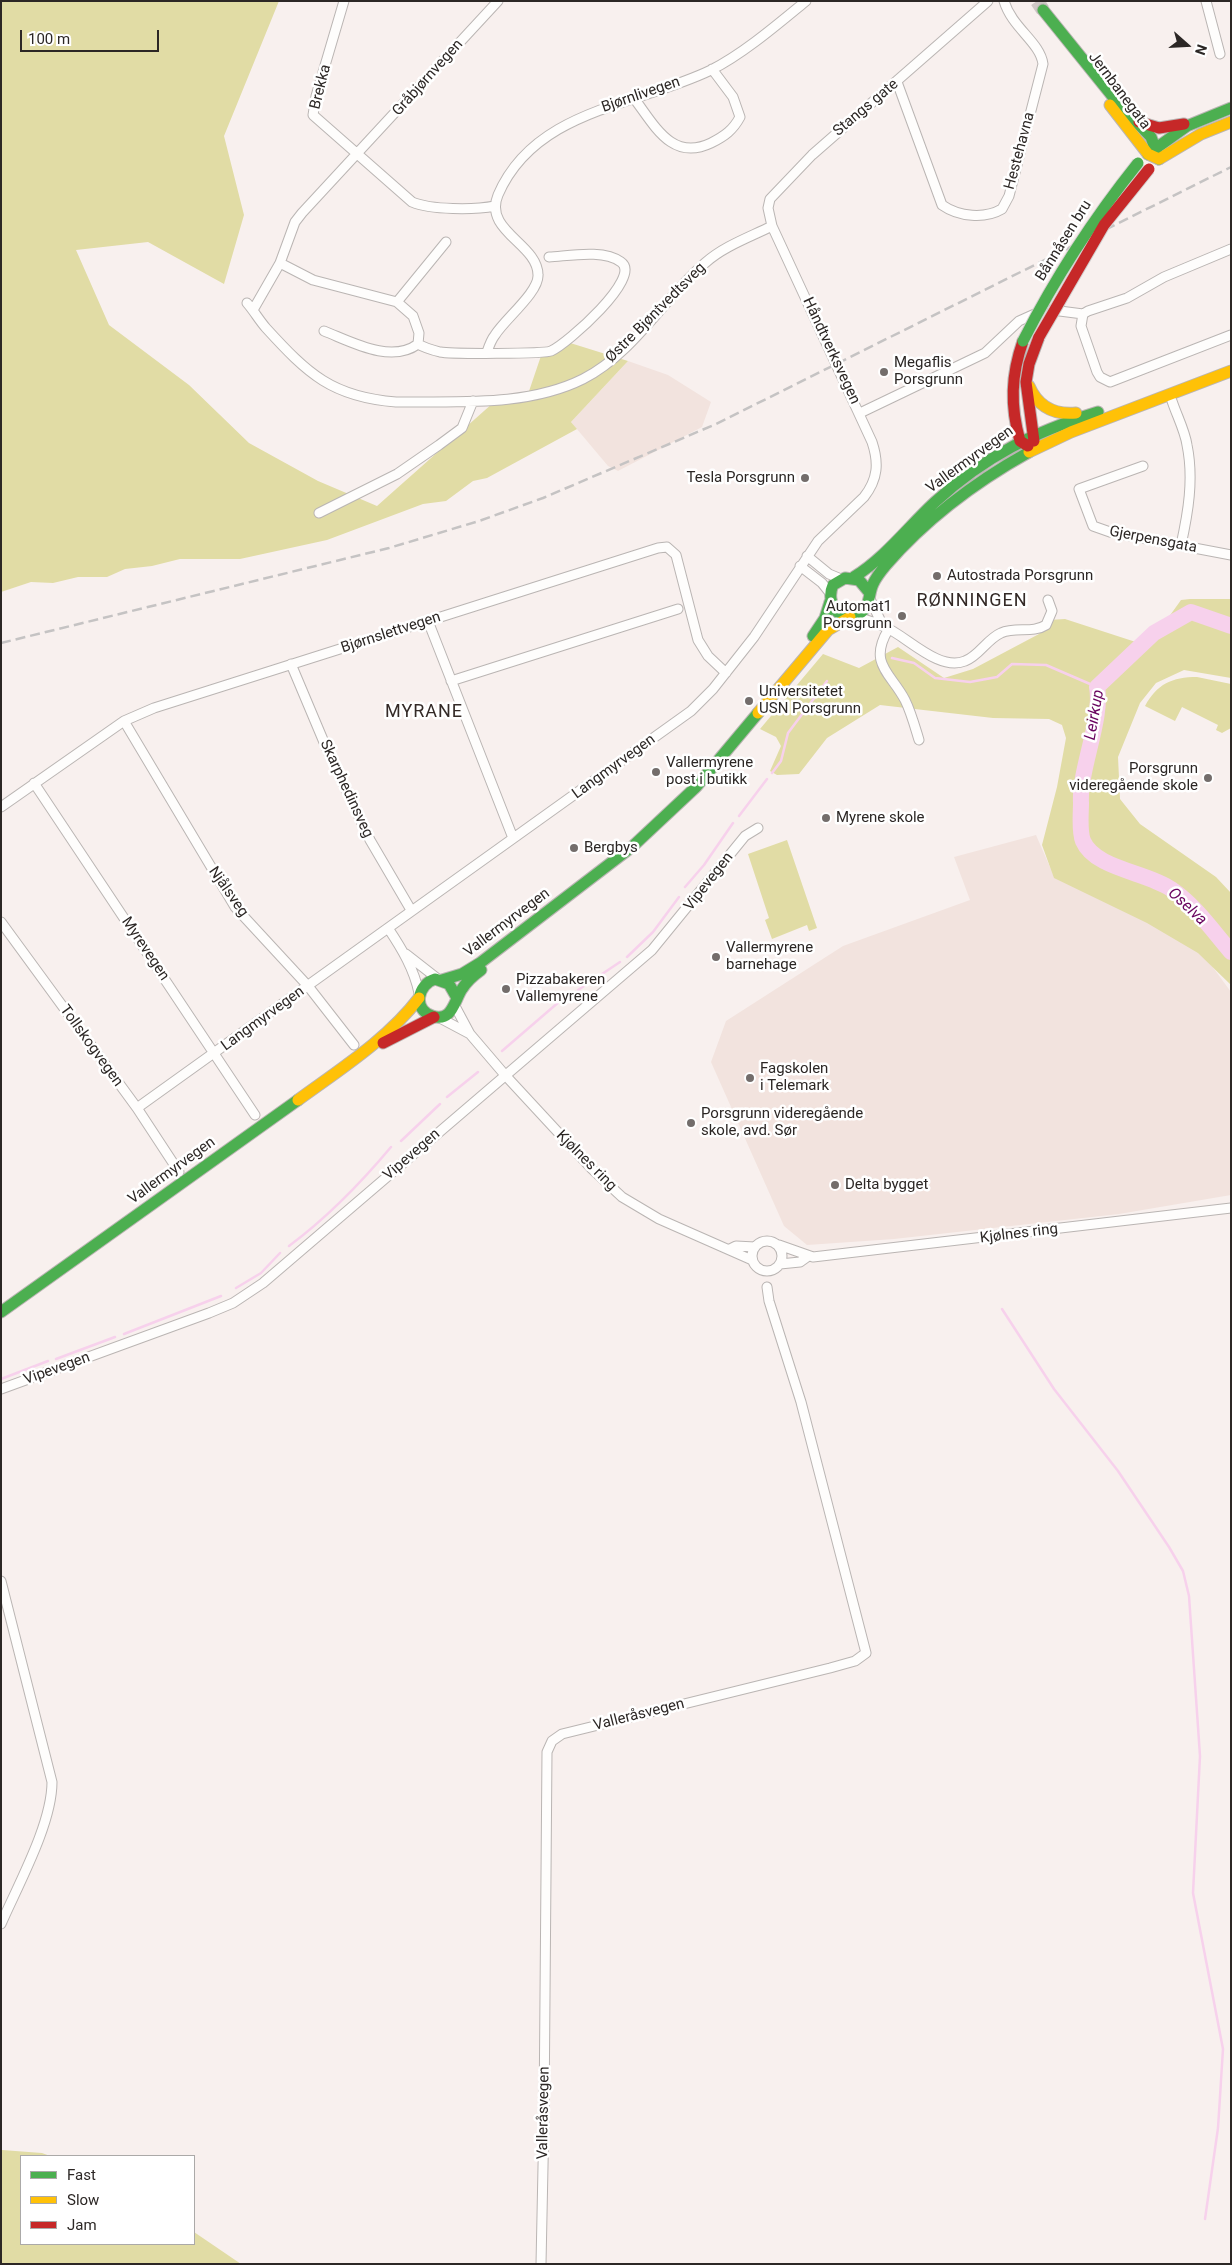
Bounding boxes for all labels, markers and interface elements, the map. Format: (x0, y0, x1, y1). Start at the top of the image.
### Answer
scale bar (22, 20, 161, 52)
north arrow (1162, 20, 1212, 70)
text: 100 m (28, 30, 70, 48)
street label: Gråbjørnvegen (389, 36, 467, 120)
text: N (1192, 43, 1210, 57)
street label: Jernbanegata (1084, 49, 1154, 133)
street label: Brekka (307, 63, 335, 111)
street label: Bjørnlivegen (599, 73, 683, 117)
street label: Stangs gate (830, 76, 902, 140)
street label: Hestehavna (1001, 110, 1039, 192)
street label: Bånnåsen bru (1032, 197, 1096, 285)
street label: Østre Bjøntvedtsveg (602, 259, 710, 367)
street label: Håndtverksvegen (798, 295, 864, 407)
place label: Megaflis Porsgrunn (894, 354, 963, 389)
marker: Megaflis Porsgrunn (878, 366, 890, 378)
street label: Vallermyrvegen (923, 422, 1017, 498)
place label: Tesla Porsgrunn (686, 469, 795, 487)
marker: Tesla Porsgrunn (799, 472, 811, 484)
street label: Gjerpensgata (1108, 523, 1198, 557)
place label: Autostrada Porsgrunn (947, 567, 1093, 585)
marker: Autostrada Porsgrunn (931, 570, 943, 582)
district label: RØNNINGEN (915, 590, 1029, 612)
place label: Automat1 Porsgrunn (823, 598, 892, 633)
street label: Bjørnslettvegen (339, 608, 443, 658)
marker: Automat1 Porsgrunn (896, 610, 908, 622)
place label: Universitetet USN Porsgrunn (759, 683, 861, 718)
water label: Leirkup (1081, 688, 1109, 742)
marker: Universitetet USN Porsgrunn (743, 695, 755, 707)
district label: MYRANE (384, 701, 464, 723)
street label: Langmyrvegen (569, 731, 659, 803)
street label: Skarphedinsveg (315, 737, 377, 841)
place label: Vallermyrene post i butikk (666, 754, 753, 789)
place label: Porsgrunn videregående skole (1069, 760, 1198, 795)
marker: Vallermyrene post i butikk (650, 766, 662, 778)
marker: Porsgrunn videregående skole (1202, 772, 1214, 784)
place label: Myrene skole (836, 809, 925, 827)
marker: Myrene skole (820, 812, 832, 824)
place label: Bergbys (584, 839, 638, 857)
marker: Bergbys (568, 842, 580, 854)
street label: Vipevegen (681, 849, 737, 915)
street label: Njålsveg (204, 863, 252, 921)
water label: Oselva (1163, 884, 1211, 930)
street label: Vallermyrvegen (460, 885, 554, 961)
street label: Myrevegen (117, 914, 173, 984)
place label: Vallermyrene barnehage (726, 939, 813, 974)
marker: Vallermyrene barnehage (710, 951, 722, 963)
place label: Pizzabakeren Vallemyrene (516, 971, 605, 1006)
street label: Langmyrvegen (218, 983, 308, 1055)
marker: Pizzabakeren Vallemyrene (500, 983, 512, 995)
street label: Tollskogvegen (55, 1002, 127, 1090)
place label: Fagskolen i Telemark (760, 1060, 829, 1095)
marker: Fagskolen i Telemark (744, 1072, 756, 1084)
place label: Porsgrunn videregående skole, avd. Sør (701, 1105, 863, 1140)
marker: Porsgrunn videregående skole, avd. Sør (685, 1117, 697, 1129)
street label: Vipevegen (380, 1125, 444, 1185)
street label: Kjølnes ring (552, 1127, 620, 1195)
street label: Vallermyrvegen (125, 1133, 219, 1209)
place label: Delta bygget (845, 1176, 928, 1194)
marker: Delta bygget (829, 1179, 841, 1191)
street label: Kjølnes ring (979, 1220, 1059, 1248)
street label: Vipevegen (21, 1349, 93, 1389)
street label: Valleråsvegen (592, 1695, 686, 1735)
street label: Valleråsvegen (534, 2066, 554, 2160)
legend (20, 2155, 195, 2245)
text: Fast (67, 2166, 96, 2184)
text: Slow (67, 2191, 99, 2209)
text: Jam (67, 2216, 97, 2234)

